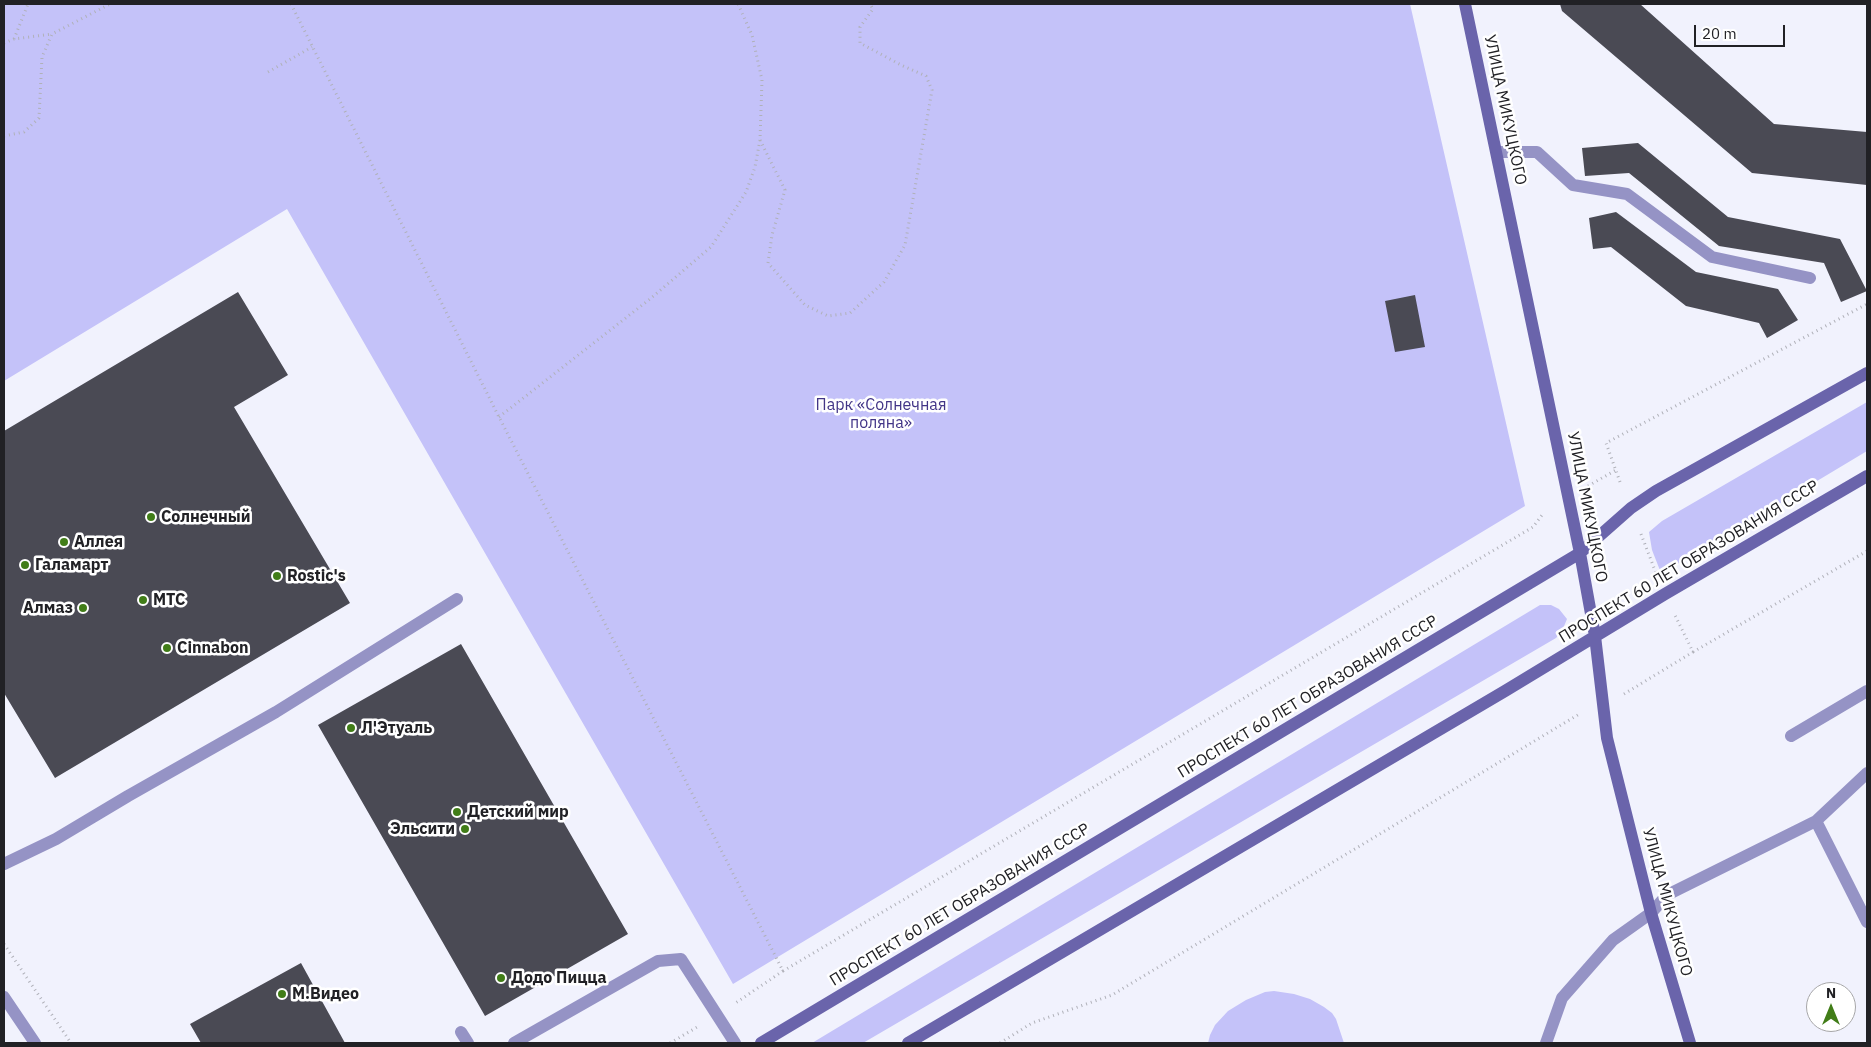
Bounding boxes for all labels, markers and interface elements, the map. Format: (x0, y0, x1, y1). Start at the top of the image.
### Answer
scale bar (1696, 15, 1787, 47)
text: 20 m (1702, 24, 1737, 43)
street label: УЛИЦА МИКУЦКОГО (1480, 33, 1530, 187)
park label: Парк «Солнечная поляна» (816, 395, 946, 433)
street label: УЛИЦА МИКУЦКОГО (1563, 430, 1611, 584)
street label: ПРОСПЕКТ 60 ЛЕТ ОБРАЗОВАНИЯ СССР (1556, 477, 1822, 647)
place label: Солнечный (161, 507, 250, 527)
marker: Солнечный (145, 511, 157, 523)
place label: Аллея (74, 532, 123, 552)
marker: Аллея (58, 536, 70, 548)
place label: Галамарт (35, 555, 108, 575)
marker: Галамарт (19, 559, 31, 571)
place label: Rostic's (287, 566, 346, 586)
marker: Rostic's (271, 570, 283, 582)
place label: МТС (153, 590, 185, 610)
marker: МТС (137, 594, 149, 606)
place label: Алмаз (23, 598, 73, 618)
marker: Алмаз (77, 602, 89, 614)
street label: ПРОСПЕКТ 60 ЛЕТ ОБРАЗОВАНИЯ СССР (1175, 612, 1441, 782)
place label: Cinnabon (177, 638, 248, 658)
marker: Cinnabon (161, 642, 173, 654)
place label: Л'Этуаль (361, 718, 432, 738)
marker: Л'Этуаль (345, 722, 357, 734)
place label: Детский мир (467, 802, 569, 822)
marker: Детский мир (451, 806, 463, 818)
place label: Эльсити (390, 819, 455, 839)
street label: ПРОСПЕКТ 60 ЛЕТ ОБРАЗОВАНИЯ СССР (827, 820, 1093, 990)
marker: Эльсити (459, 823, 471, 835)
street label: УЛИЦА МИКУЦКОГО (1638, 826, 1696, 978)
place label: Додо Пицца (511, 968, 607, 988)
marker: Додо Пицца (495, 972, 507, 984)
north arrow (1806, 982, 1856, 1032)
place label: М.Видео (292, 984, 359, 1004)
text: N (1826, 984, 1836, 1002)
marker: М.Видео (276, 988, 288, 1000)

